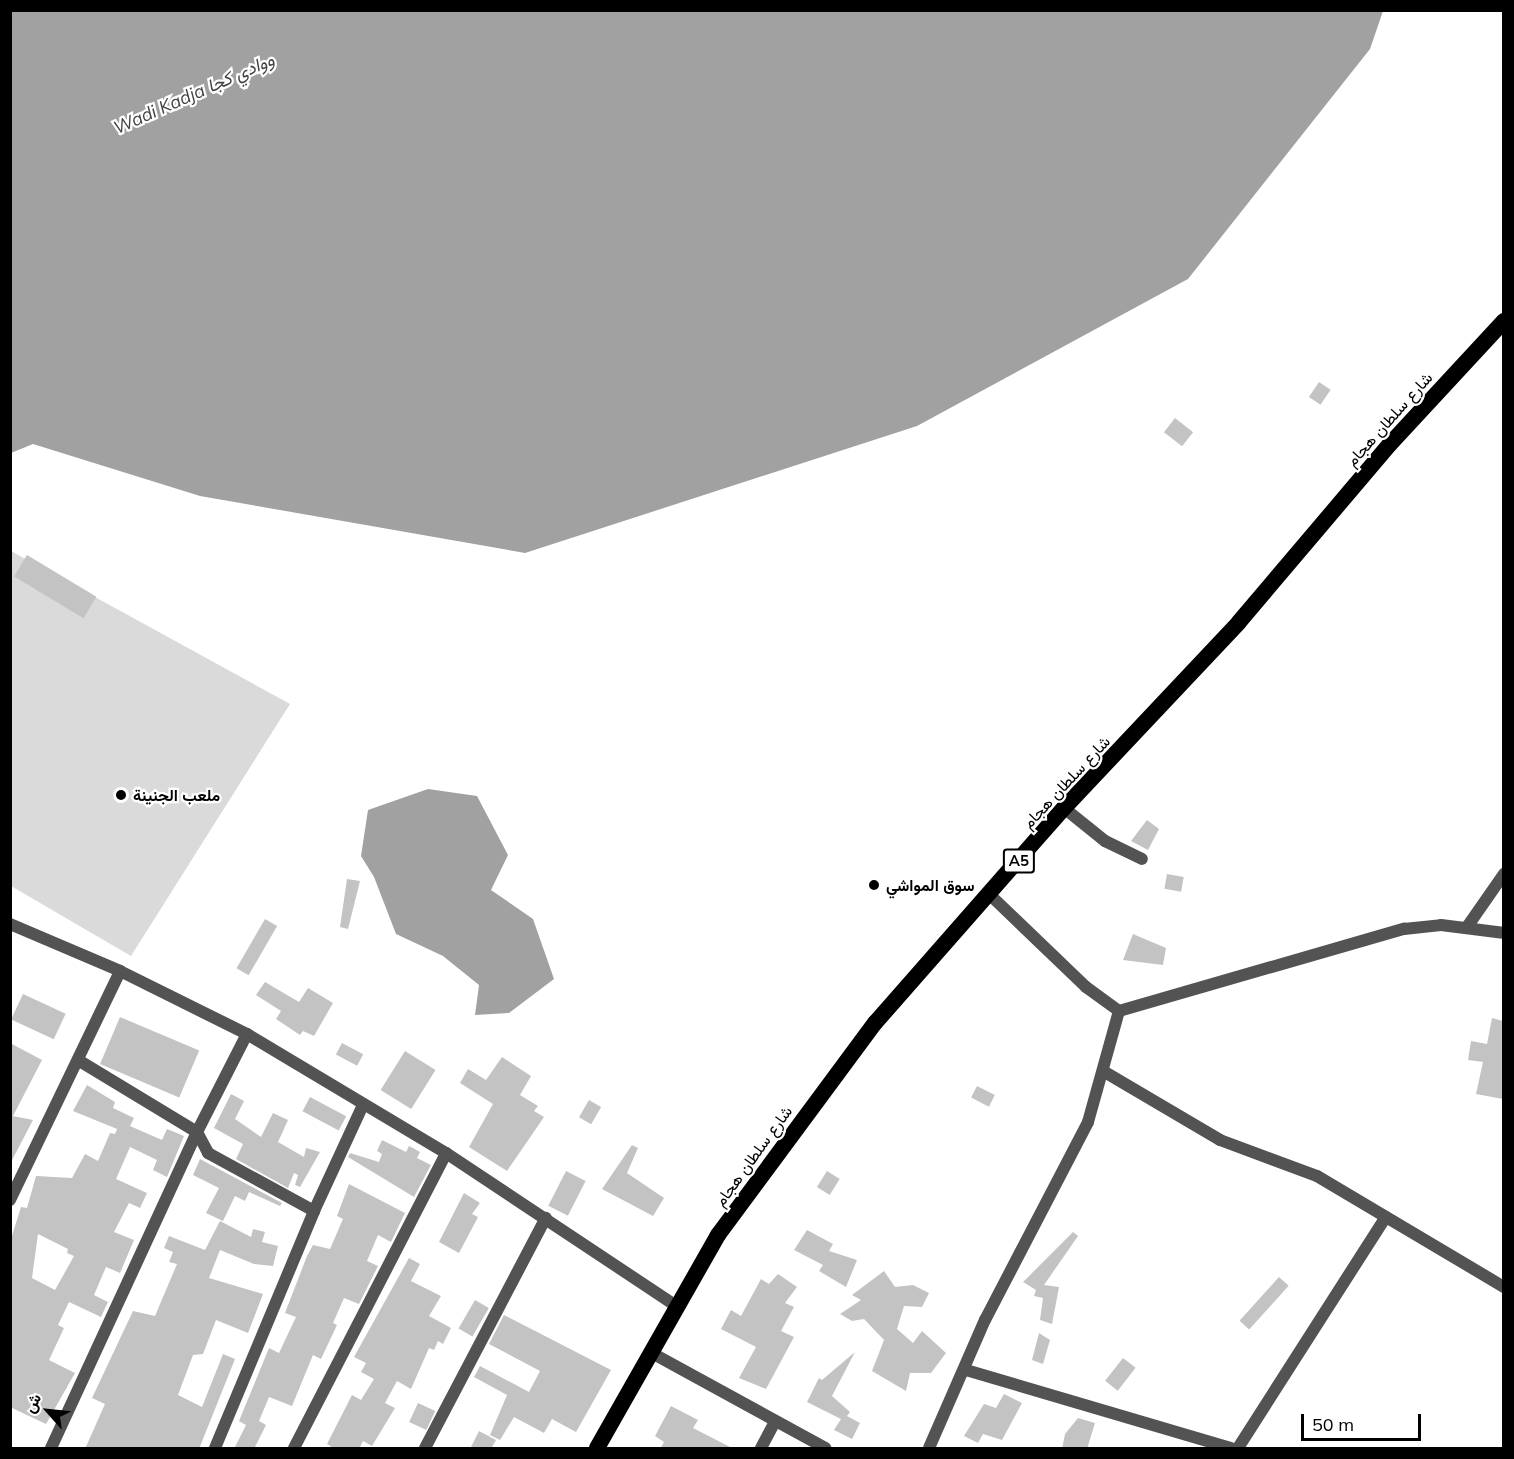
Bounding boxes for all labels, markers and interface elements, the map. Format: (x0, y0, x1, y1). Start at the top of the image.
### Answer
water label: Wadi Kadja ووادي كجا (110, 49, 278, 139)
street label: شارع سلطان هجام (1342, 368, 1436, 470)
street label: شارع سلطان هجام (1018, 732, 1114, 832)
place label: ملعب الجنينة (133, 785, 220, 805)
marker: ملعب الجنينة (114, 788, 128, 802)
road number: A5 (1002, 849, 1036, 873)
place label: سوق المواشي (886, 875, 975, 895)
marker: سوق المواشي (867, 878, 881, 892)
street label: شارع سلطان هجام (710, 1102, 796, 1210)
north arrow (18, 1381, 78, 1441)
text: ش (19, 1390, 45, 1416)
scale bar (1304, 1402, 1424, 1440)
text: 50 m (1312, 1413, 1354, 1436)

